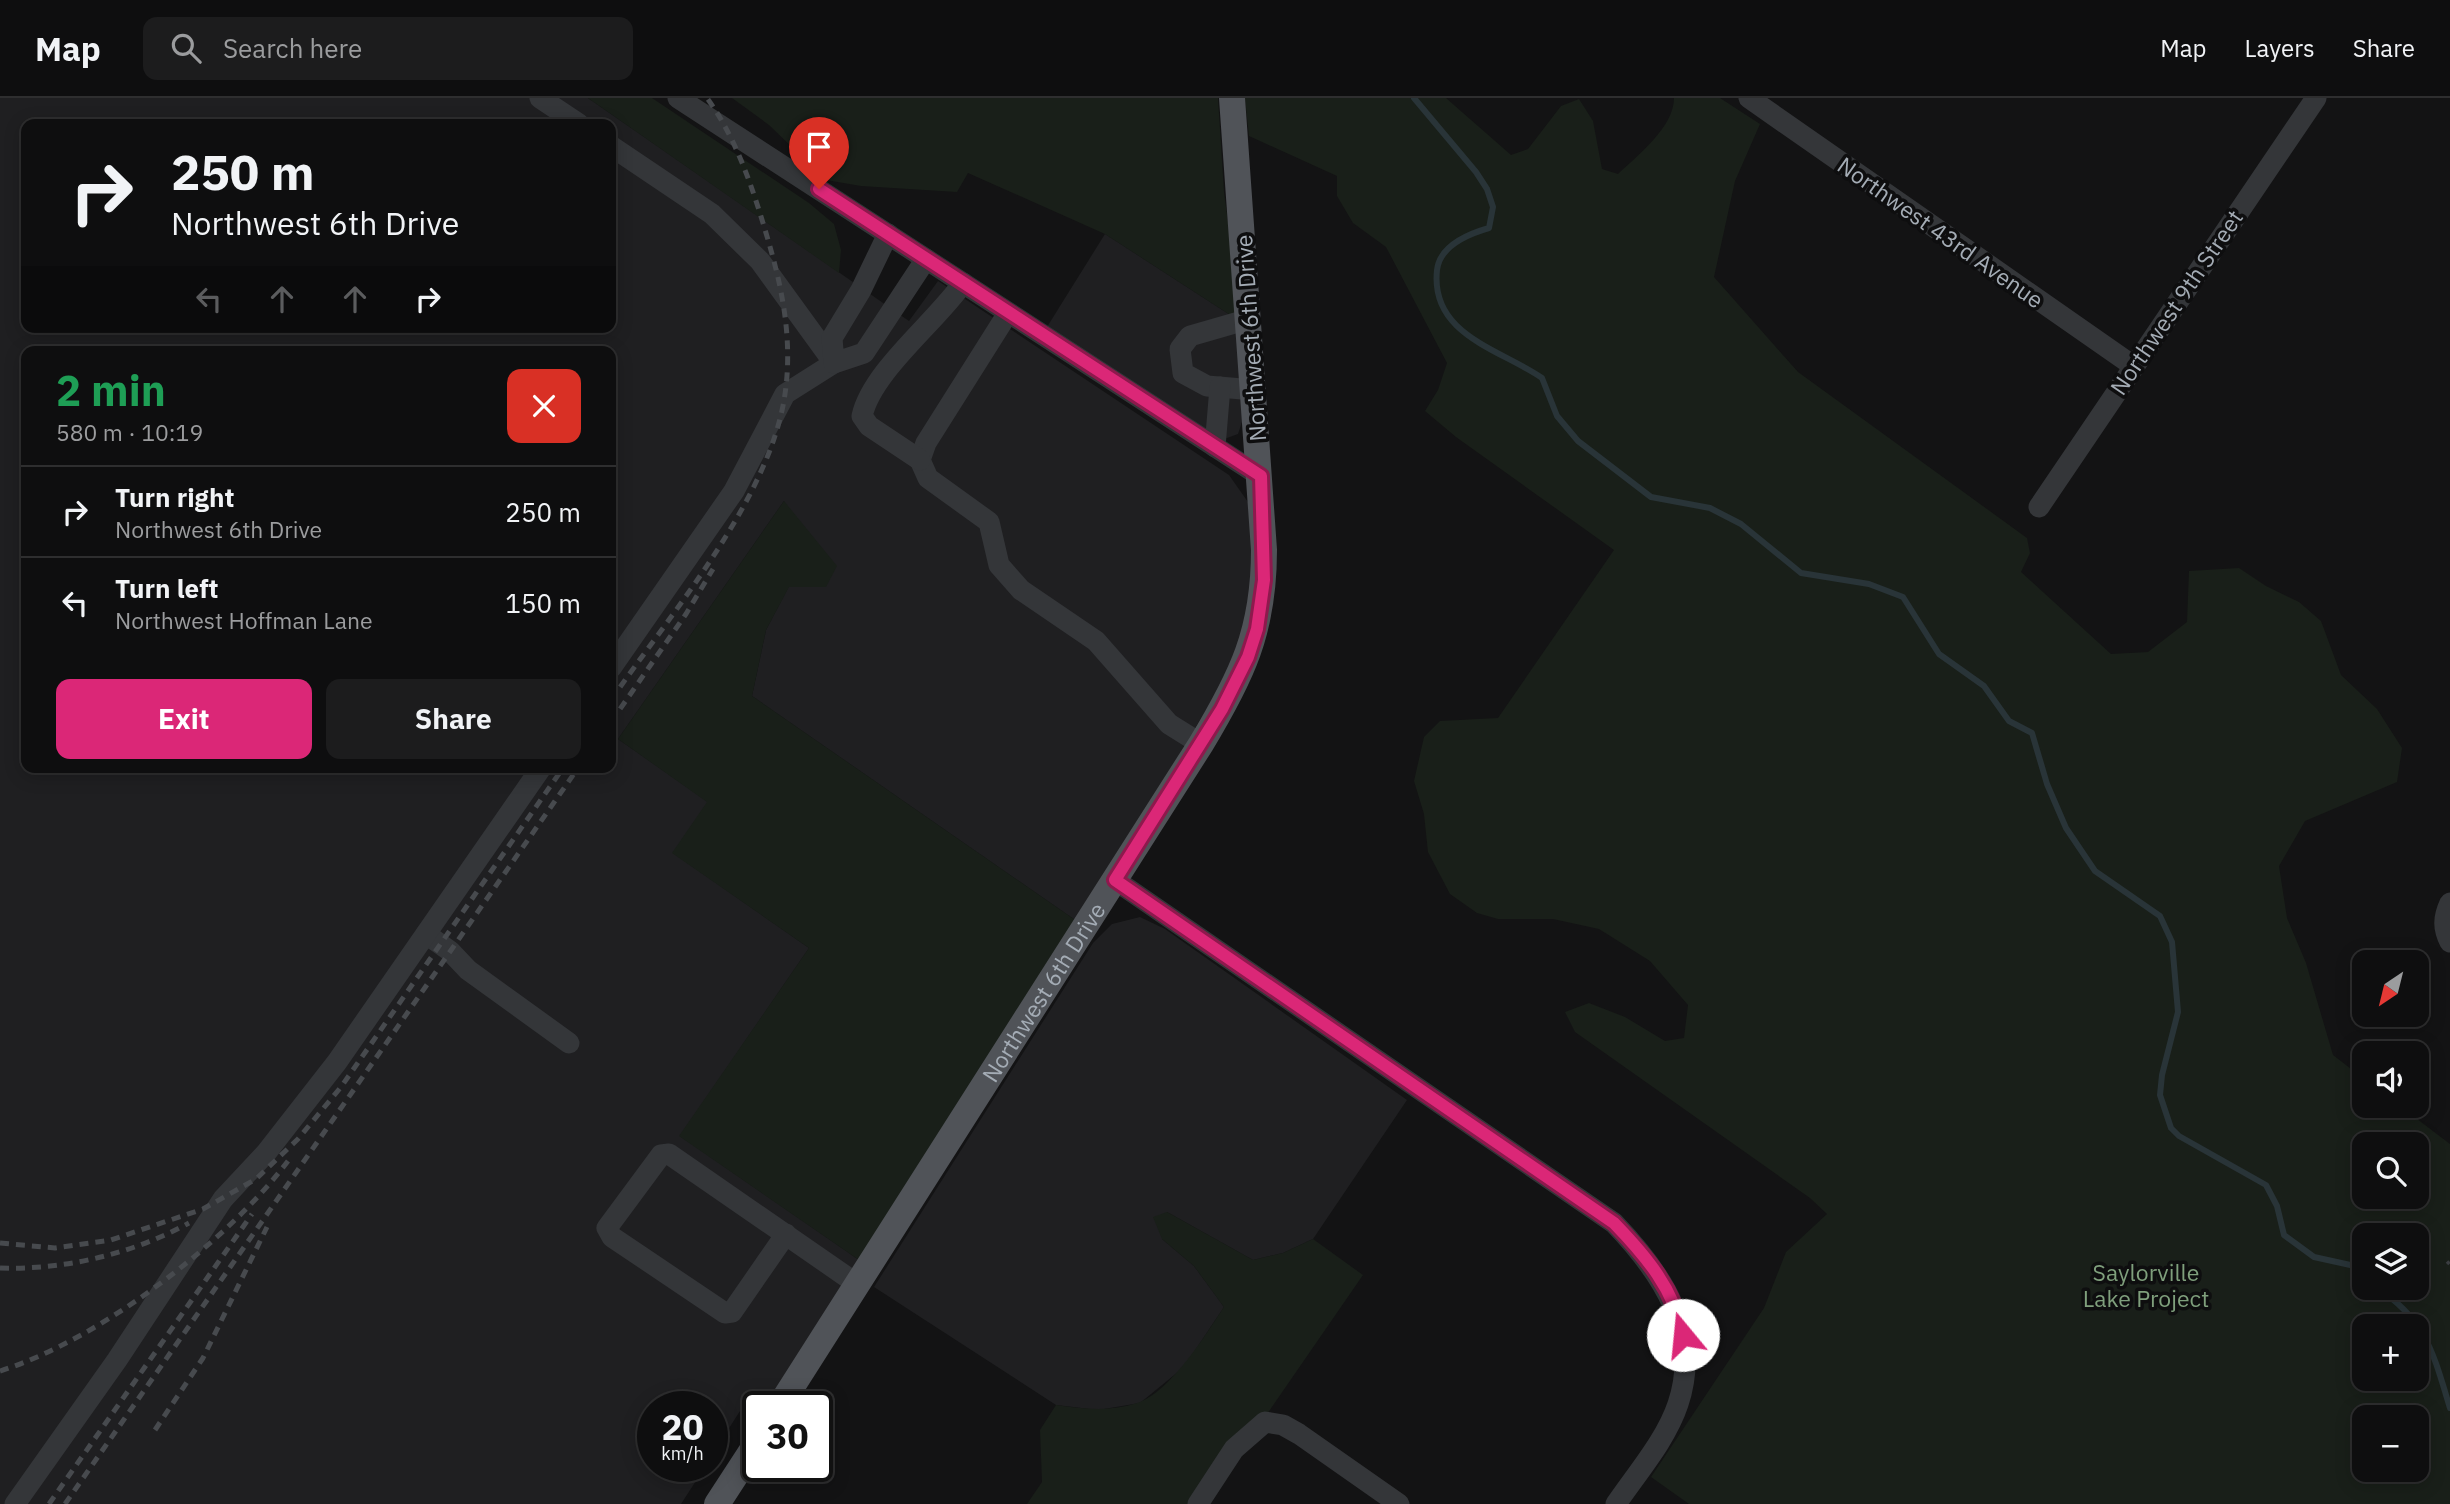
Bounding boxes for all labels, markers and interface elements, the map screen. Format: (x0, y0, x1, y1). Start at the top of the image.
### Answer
search box (143, 17, 633, 80)
text: Map (35, 27, 101, 70)
icon: search (167, 29, 205, 67)
text: Search here (223, 31, 362, 65)
text: Map (2160, 32, 2207, 64)
text: Layers (2245, 32, 2315, 64)
text: Share (2353, 32, 2415, 64)
pin (789, 117, 849, 189)
icon: arrive (800, 128, 838, 166)
text: 250 m (171, 140, 315, 203)
icon: right (56, 147, 147, 238)
street label: Northwest 43rd Avenue (1832, 149, 2050, 315)
text: Northwest 6th Drive (171, 202, 459, 244)
street label: Northwest 9th Street (2103, 204, 2249, 400)
street label: Northwest 6th Drive (1228, 234, 1272, 442)
icon: left (190, 280, 228, 318)
icon: ahead (263, 280, 301, 318)
icon: ahead (336, 280, 374, 318)
icon: right (409, 280, 447, 318)
text: 2 min (56, 363, 166, 418)
button: close (507, 369, 581, 443)
text: 580 m · 10:19 (56, 417, 203, 447)
text: Turn right (115, 480, 234, 514)
icon: right (56, 493, 94, 531)
text: 250 m (505, 495, 581, 529)
text: Northwest 6th Drive (115, 514, 322, 544)
text: Turn left (115, 571, 218, 605)
icon: left (56, 584, 94, 622)
text: 150 m (505, 586, 581, 620)
text: Northwest Hoffman Lane (115, 605, 373, 635)
button: Exit (56, 679, 312, 759)
button: Share (326, 679, 581, 759)
street label: Northwest 6th Drive (975, 896, 1112, 1087)
north arrow (2352, 950, 2429, 1027)
map controls (2352, 950, 2429, 1482)
button: sound (2352, 1041, 2429, 1118)
button: search (2352, 1132, 2429, 1209)
button: layers (2352, 1223, 2429, 1300)
park label: Saylorville Lake Project (2083, 1257, 2209, 1313)
position arrow (1646, 1298, 1720, 1372)
button: + (2352, 1314, 2429, 1391)
speed limit sign: 30 (742, 1391, 833, 1482)
text: 20 (661, 1404, 704, 1450)
button: − (2352, 1405, 2429, 1482)
text: km/h (661, 1442, 704, 1465)

